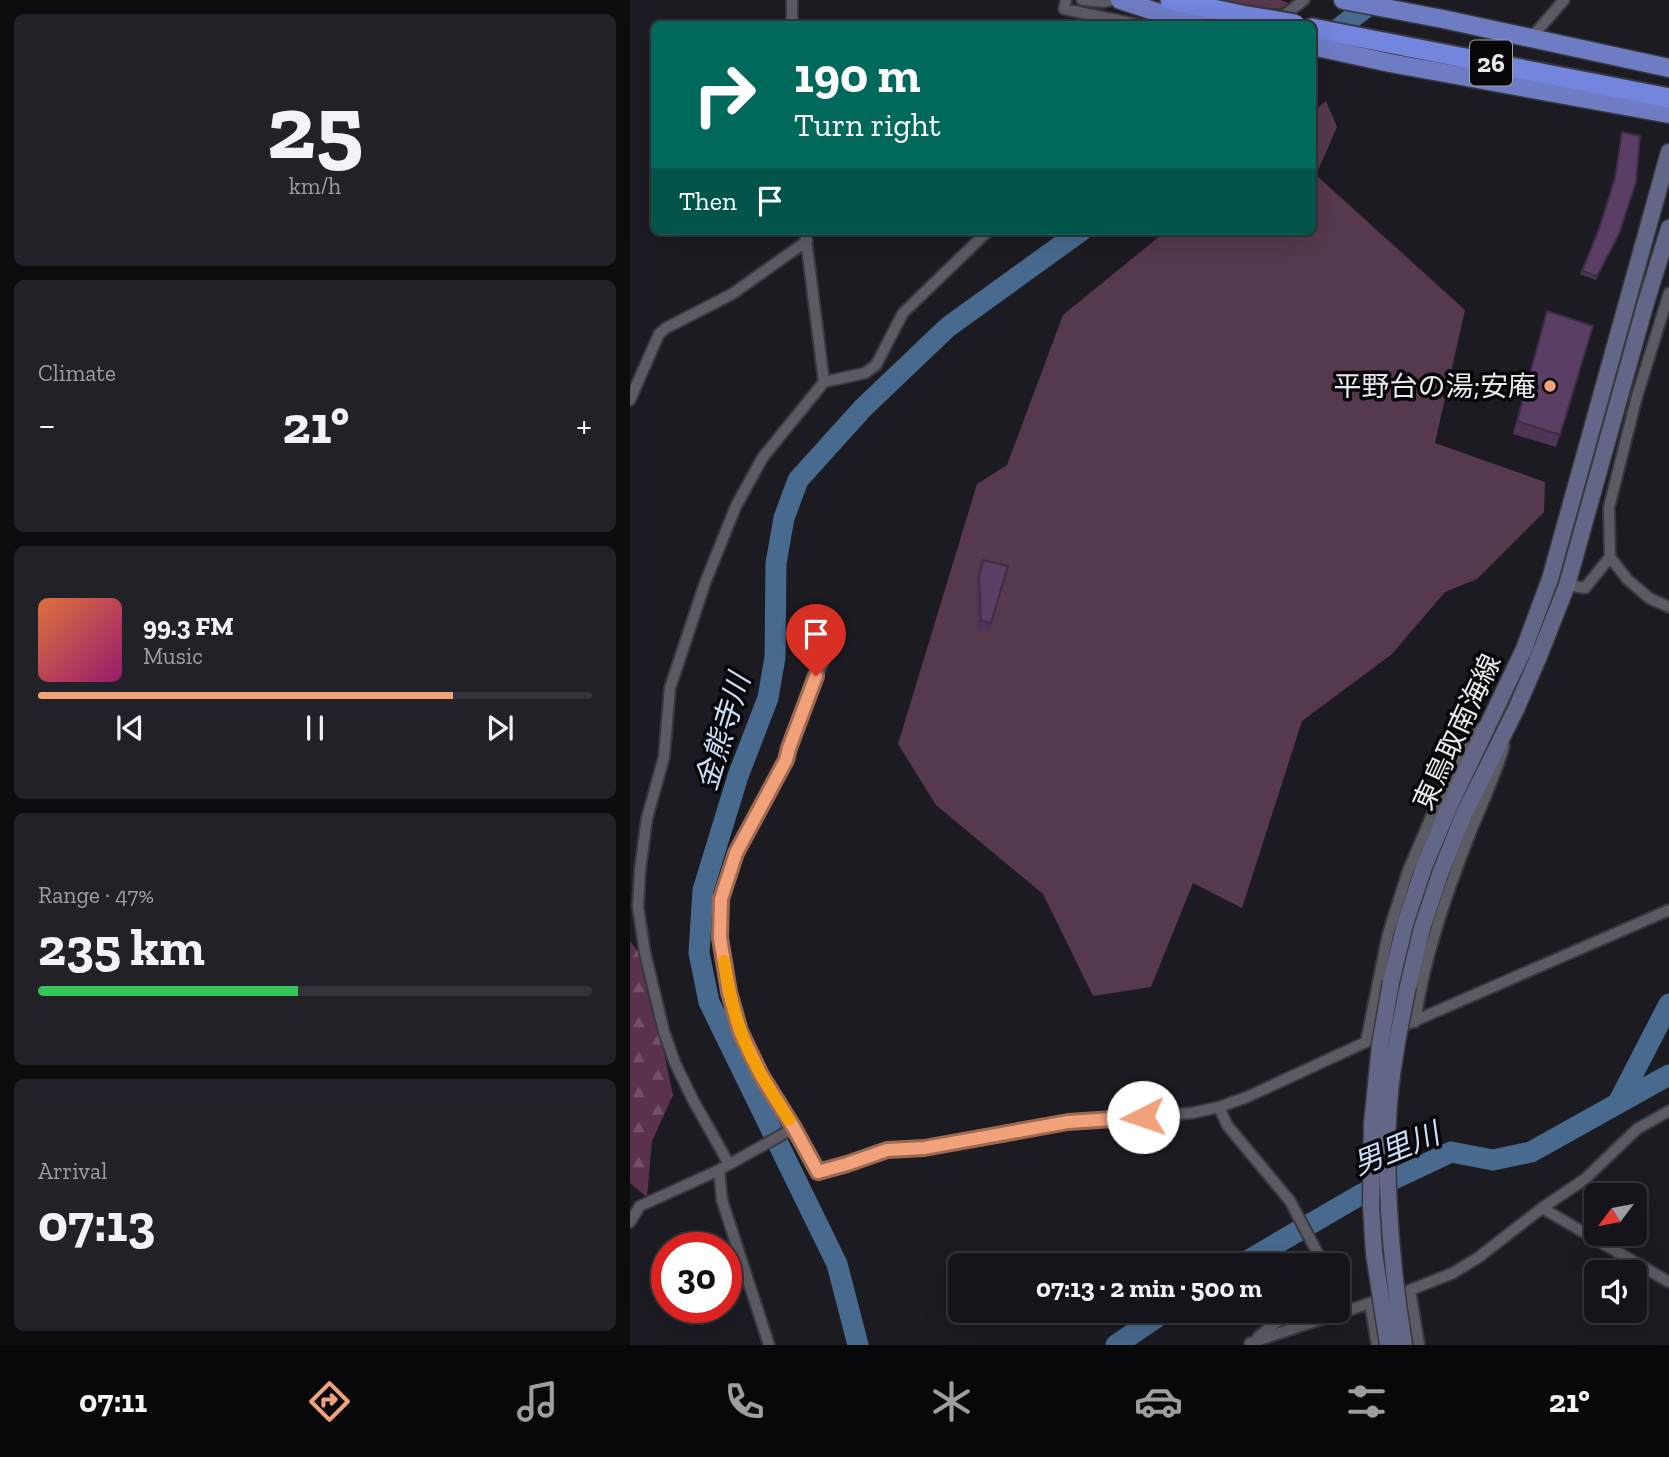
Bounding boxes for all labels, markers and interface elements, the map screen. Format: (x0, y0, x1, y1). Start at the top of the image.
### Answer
road number: 26 (1470, 40, 1512, 86)
text: 190 m (794, 46, 920, 105)
icon: right (679, 49, 770, 140)
text: 25 (267, 72, 363, 181)
text: Turn right (794, 106, 941, 144)
text: km/h (289, 172, 341, 200)
icon: arrive (751, 182, 789, 220)
text: Then (679, 185, 737, 217)
text: Climate (38, 359, 116, 387)
place label: 平野台の湯;安庵 (1333, 370, 1536, 403)
marker: 平野台の湯;安庵 (1542, 378, 1558, 394)
text: 21° (282, 394, 349, 456)
text: − (38, 402, 56, 448)
text: + (576, 402, 592, 448)
pin (786, 604, 846, 676)
text: 99.3 FM (143, 610, 234, 642)
icon: arrive (797, 615, 835, 653)
text: Music (143, 642, 203, 670)
street label: 東鳥取南海線 (1407, 649, 1507, 815)
water label: 金熊寺川 (688, 666, 759, 795)
icon: previous (111, 709, 149, 747)
icon: pause (296, 709, 334, 747)
icon: next (481, 709, 519, 747)
text: Range · 47% (38, 881, 154, 909)
text: 235 km (38, 916, 205, 978)
position arrow (1106, 1080, 1180, 1154)
water label: 男里川 (1348, 1114, 1447, 1183)
text: Arrival (38, 1157, 107, 1185)
north arrow (1584, 1183, 1647, 1246)
map controls (1584, 1183, 1647, 1323)
text: 07:13 (38, 1192, 155, 1254)
speed limit sign: 30 (651, 1232, 742, 1323)
button: sound (1584, 1260, 1647, 1323)
text: 07:13 · 2 min · 500 m (1036, 1272, 1262, 1304)
icon: directions (305, 1377, 354, 1426)
icon: music (513, 1377, 562, 1426)
icon: phone (720, 1377, 769, 1426)
icon: climate (927, 1377, 976, 1426)
icon: car (1134, 1377, 1183, 1426)
icon: filters (1342, 1377, 1391, 1426)
text: 07:11 (79, 1382, 147, 1420)
text: 21° (1549, 1382, 1590, 1420)

